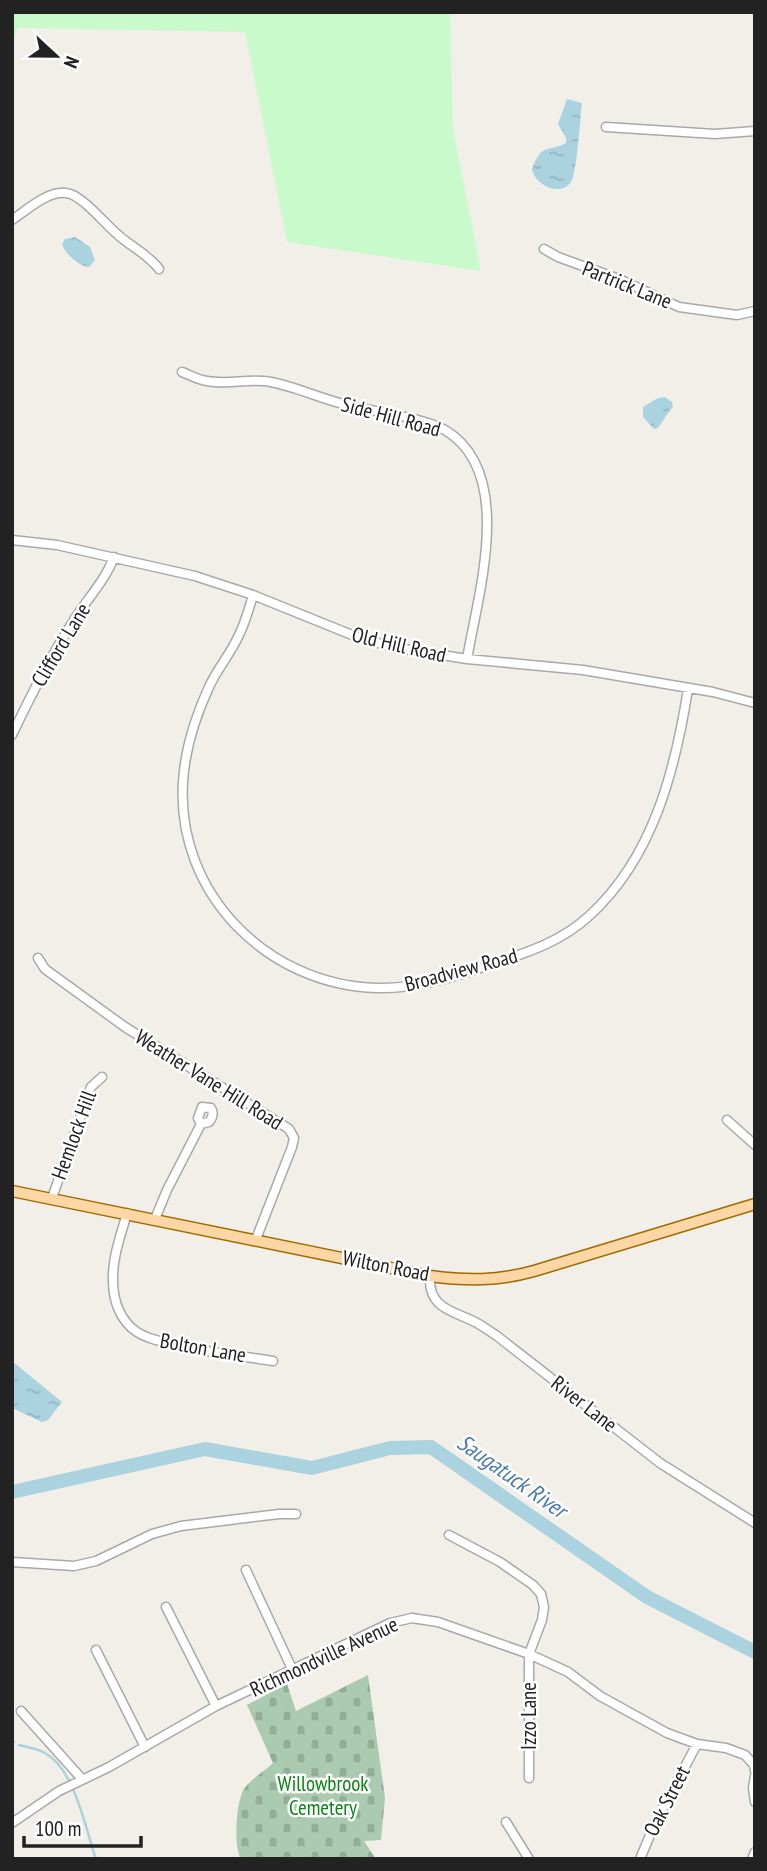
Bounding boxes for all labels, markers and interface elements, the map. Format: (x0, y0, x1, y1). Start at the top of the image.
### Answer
north arrow (21, 21, 91, 91)
text: N (59, 53, 85, 72)
street label: Partrick Lane (579, 254, 676, 315)
street label: Side Hill Road (339, 390, 444, 443)
street label: Clifford Lane (25, 598, 96, 691)
street label: Old Hill Road (349, 621, 449, 668)
street label: Broadview Road (401, 942, 520, 998)
street label: Weather Vane Hill Road (130, 1023, 288, 1136)
street label: Hemlock Hill (45, 1087, 102, 1183)
street label: Wilton Road (340, 1244, 432, 1287)
street label: Bolton Lane (158, 1327, 248, 1368)
street label: River Lane (546, 1369, 623, 1438)
water label: Saugatuck River (452, 1427, 576, 1526)
street label: Richmondville Avenue (245, 1610, 402, 1703)
street label: Izzo Lane (515, 1682, 542, 1750)
street label: Oak Street (637, 1761, 696, 1841)
park label: Willowbrook Cemetery (278, 1770, 368, 1821)
scale bar (24, 1804, 142, 1848)
text: 100 m (35, 1815, 81, 1842)

